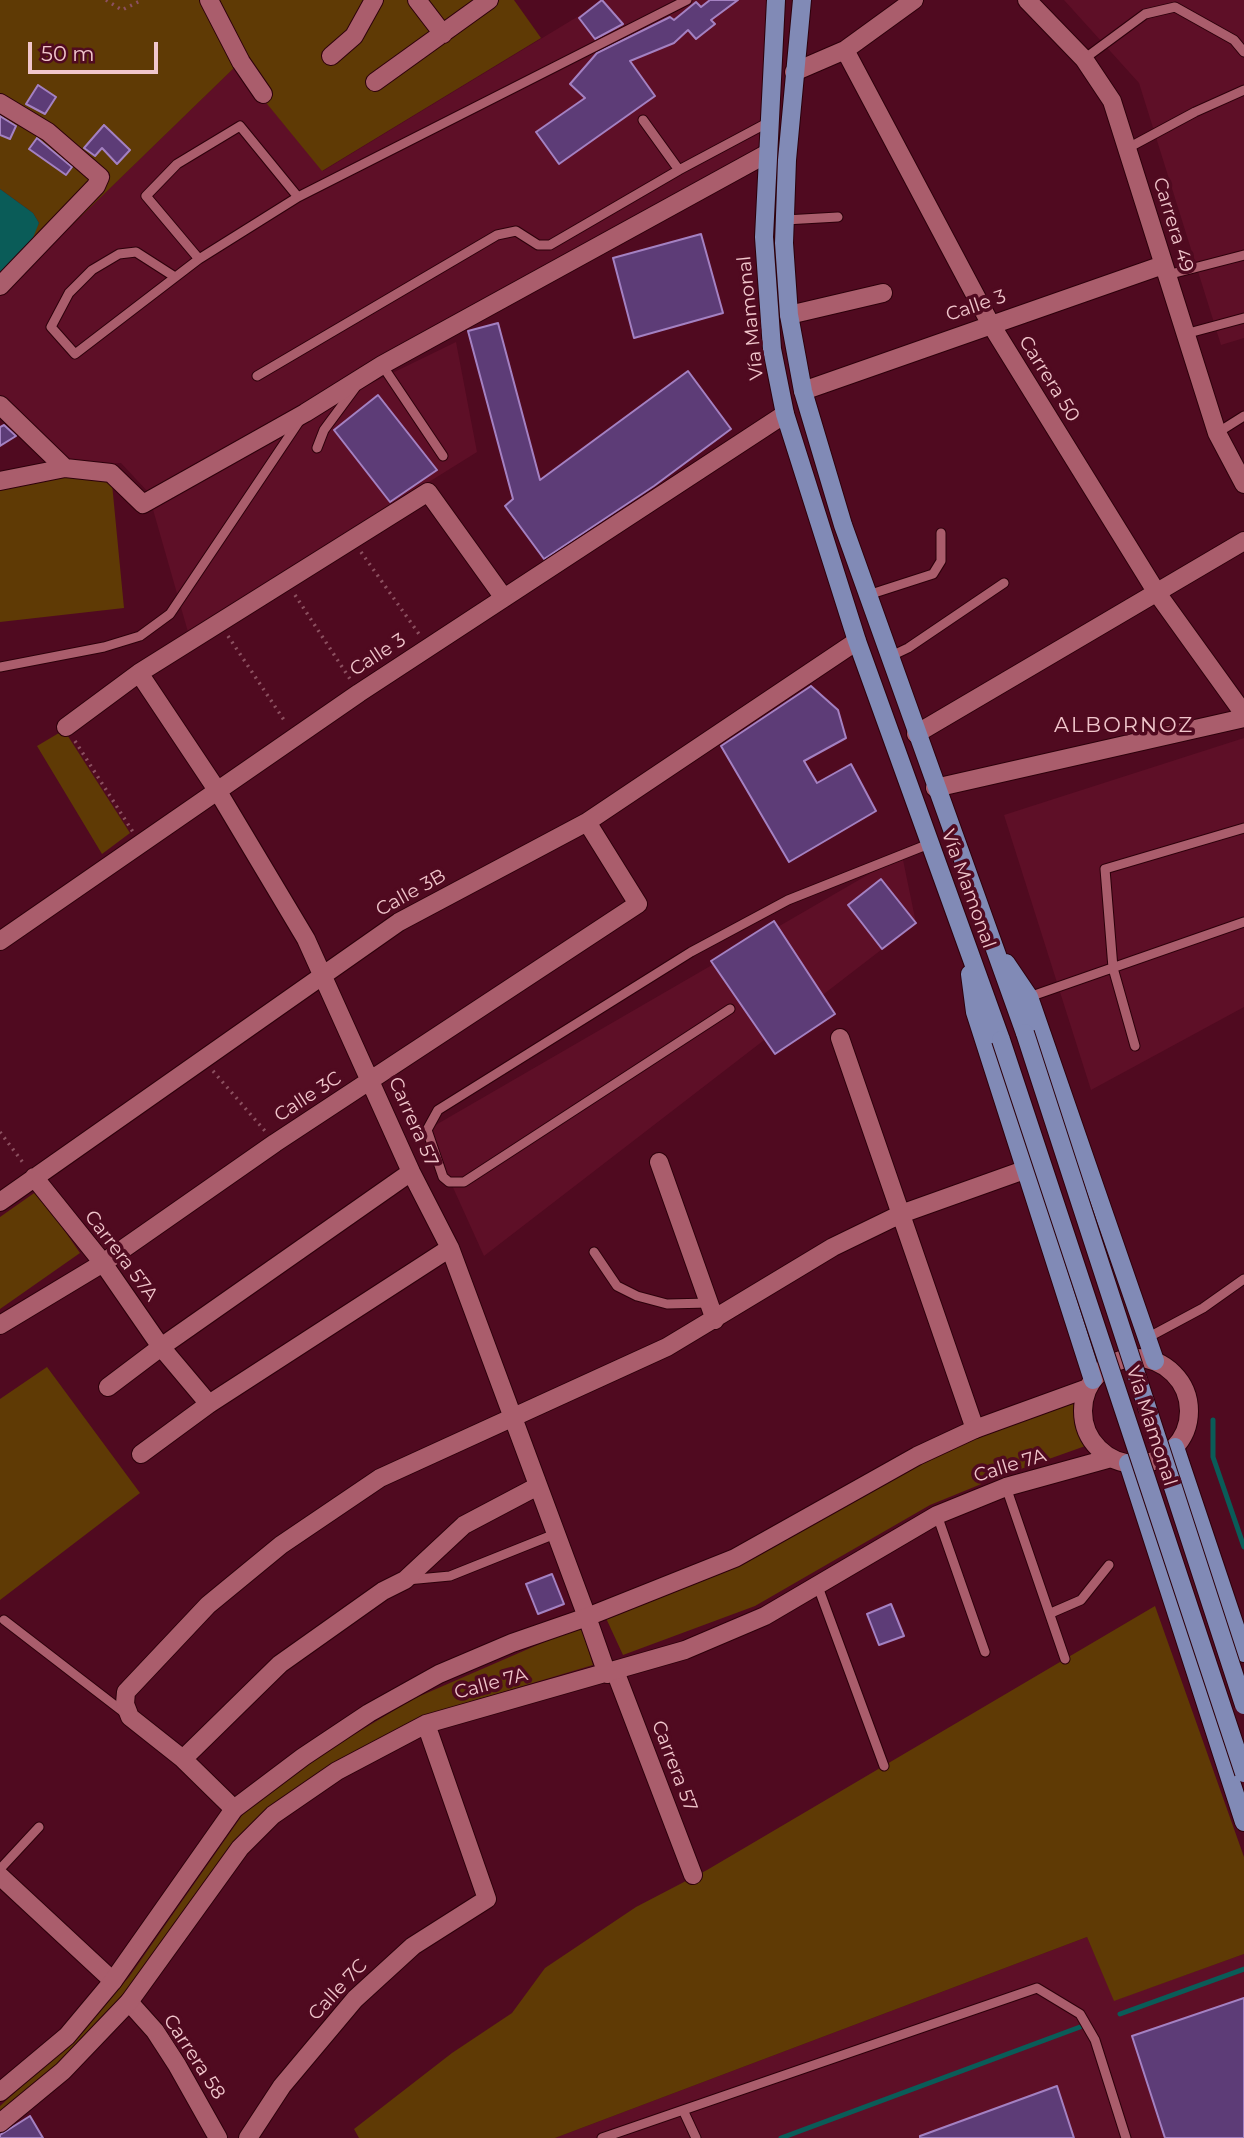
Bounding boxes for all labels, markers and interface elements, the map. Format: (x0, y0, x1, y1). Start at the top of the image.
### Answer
scale bar (32, 28, 161, 72)
text: 50 m (41, 41, 95, 66)
street label: Carrera 49 (1148, 175, 1198, 275)
street label: Vía Mamonal (733, 255, 769, 381)
street label: Calle 3 (943, 285, 1009, 327)
street label: Carrera 50 (1014, 332, 1084, 426)
street label: Calle 3 (346, 629, 410, 681)
district label: ALBORNOZ (1055, 713, 1193, 739)
street label: Vía Mamonal (936, 826, 1000, 952)
street label: Calle 3B (372, 865, 450, 921)
street label: Calle 3C (270, 1067, 346, 1127)
street label: Carrera 57 (383, 1074, 443, 1170)
street label: Carrera 57A (79, 1206, 163, 1306)
street label: Vía Mamonal (1121, 1363, 1181, 1489)
street label: Calle 7A (971, 1444, 1049, 1488)
street label: Calle 7A (452, 1663, 530, 1705)
street label: Carrera 57 (646, 1717, 702, 1815)
street label: Calle 7C (304, 1955, 372, 2025)
street label: Carrera 58 (158, 2010, 230, 2104)

